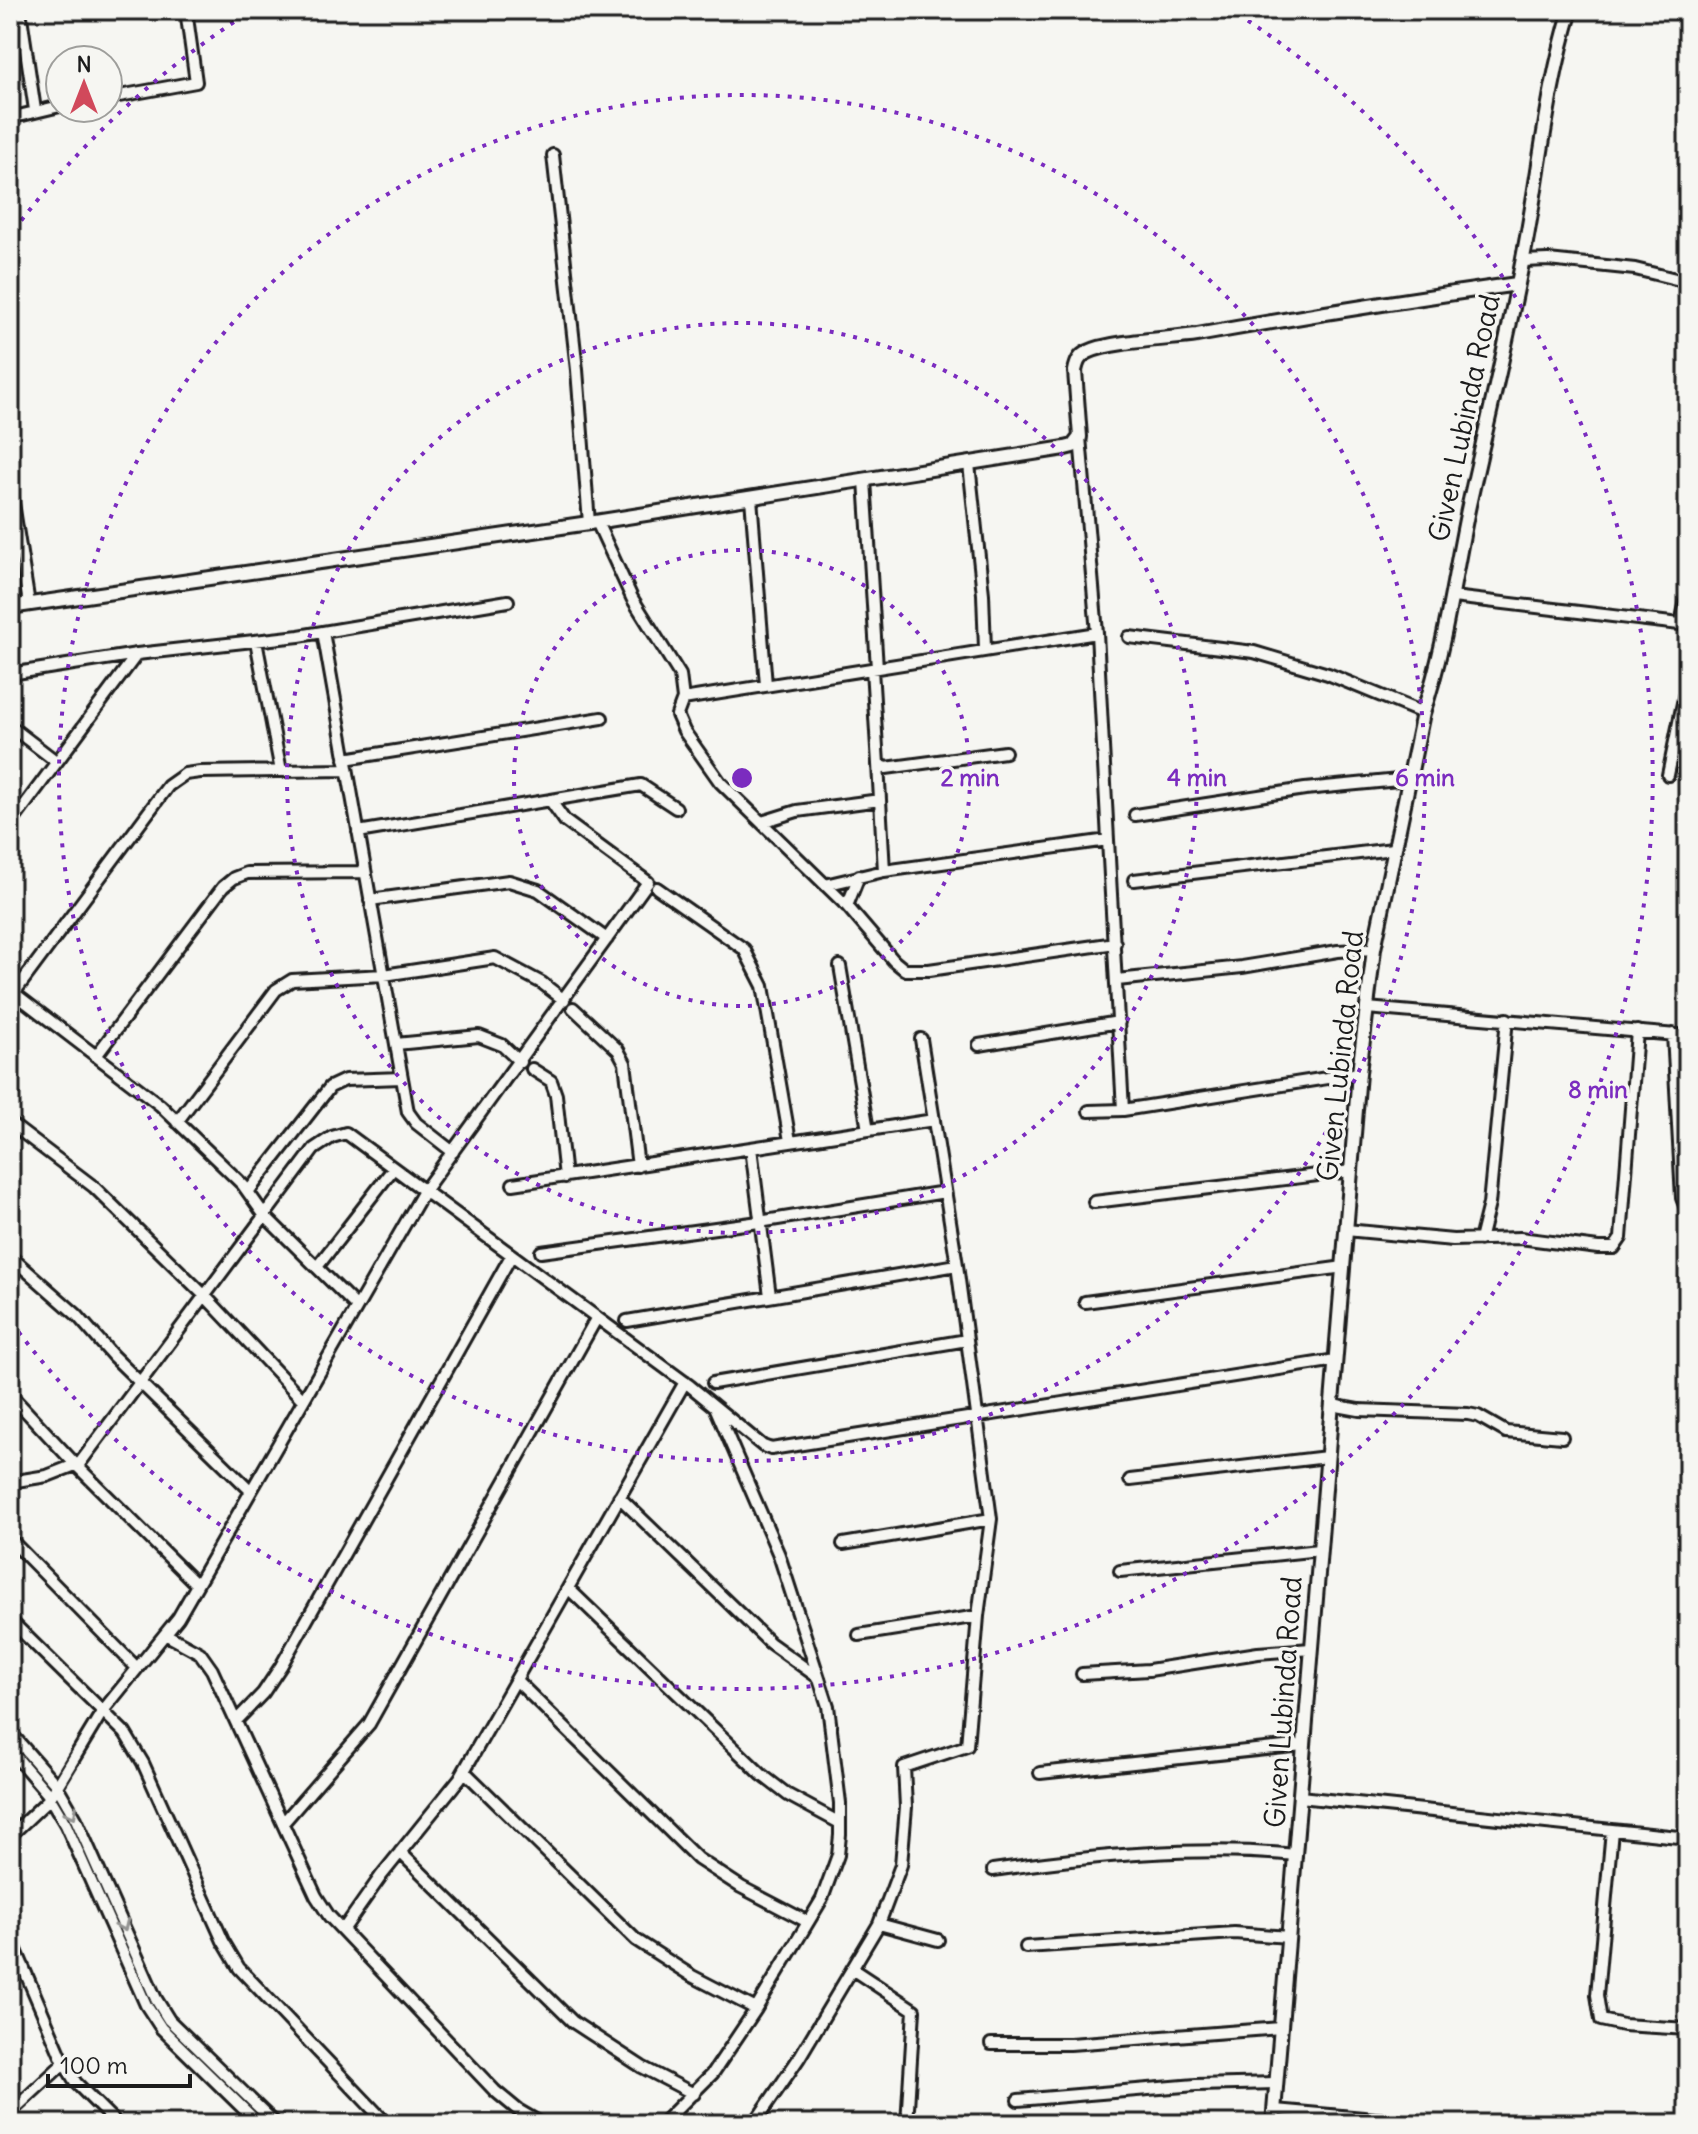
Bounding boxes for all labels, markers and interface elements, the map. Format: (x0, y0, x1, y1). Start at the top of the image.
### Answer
north arrow (44, 44, 124, 124)
text: N (76, 50, 92, 78)
street label: Given Lubinda Road (1420, 291, 1508, 545)
text: 2 min (940, 762, 1000, 792)
text: 4 min (1167, 762, 1227, 792)
text: 6 min (1395, 762, 1455, 792)
centre of rings (728, 764, 756, 792)
street label: Given Lubinda Road (1309, 929, 1371, 1183)
text: 8 min (1568, 1074, 1628, 1104)
street label: Given Lubinda Road (1256, 1575, 1310, 1829)
one-way arrow (62, 1804, 78, 1819)
one-way arrow (113, 1918, 129, 1932)
scale bar (48, 2038, 190, 2088)
text: 100 m (60, 2050, 128, 2080)

